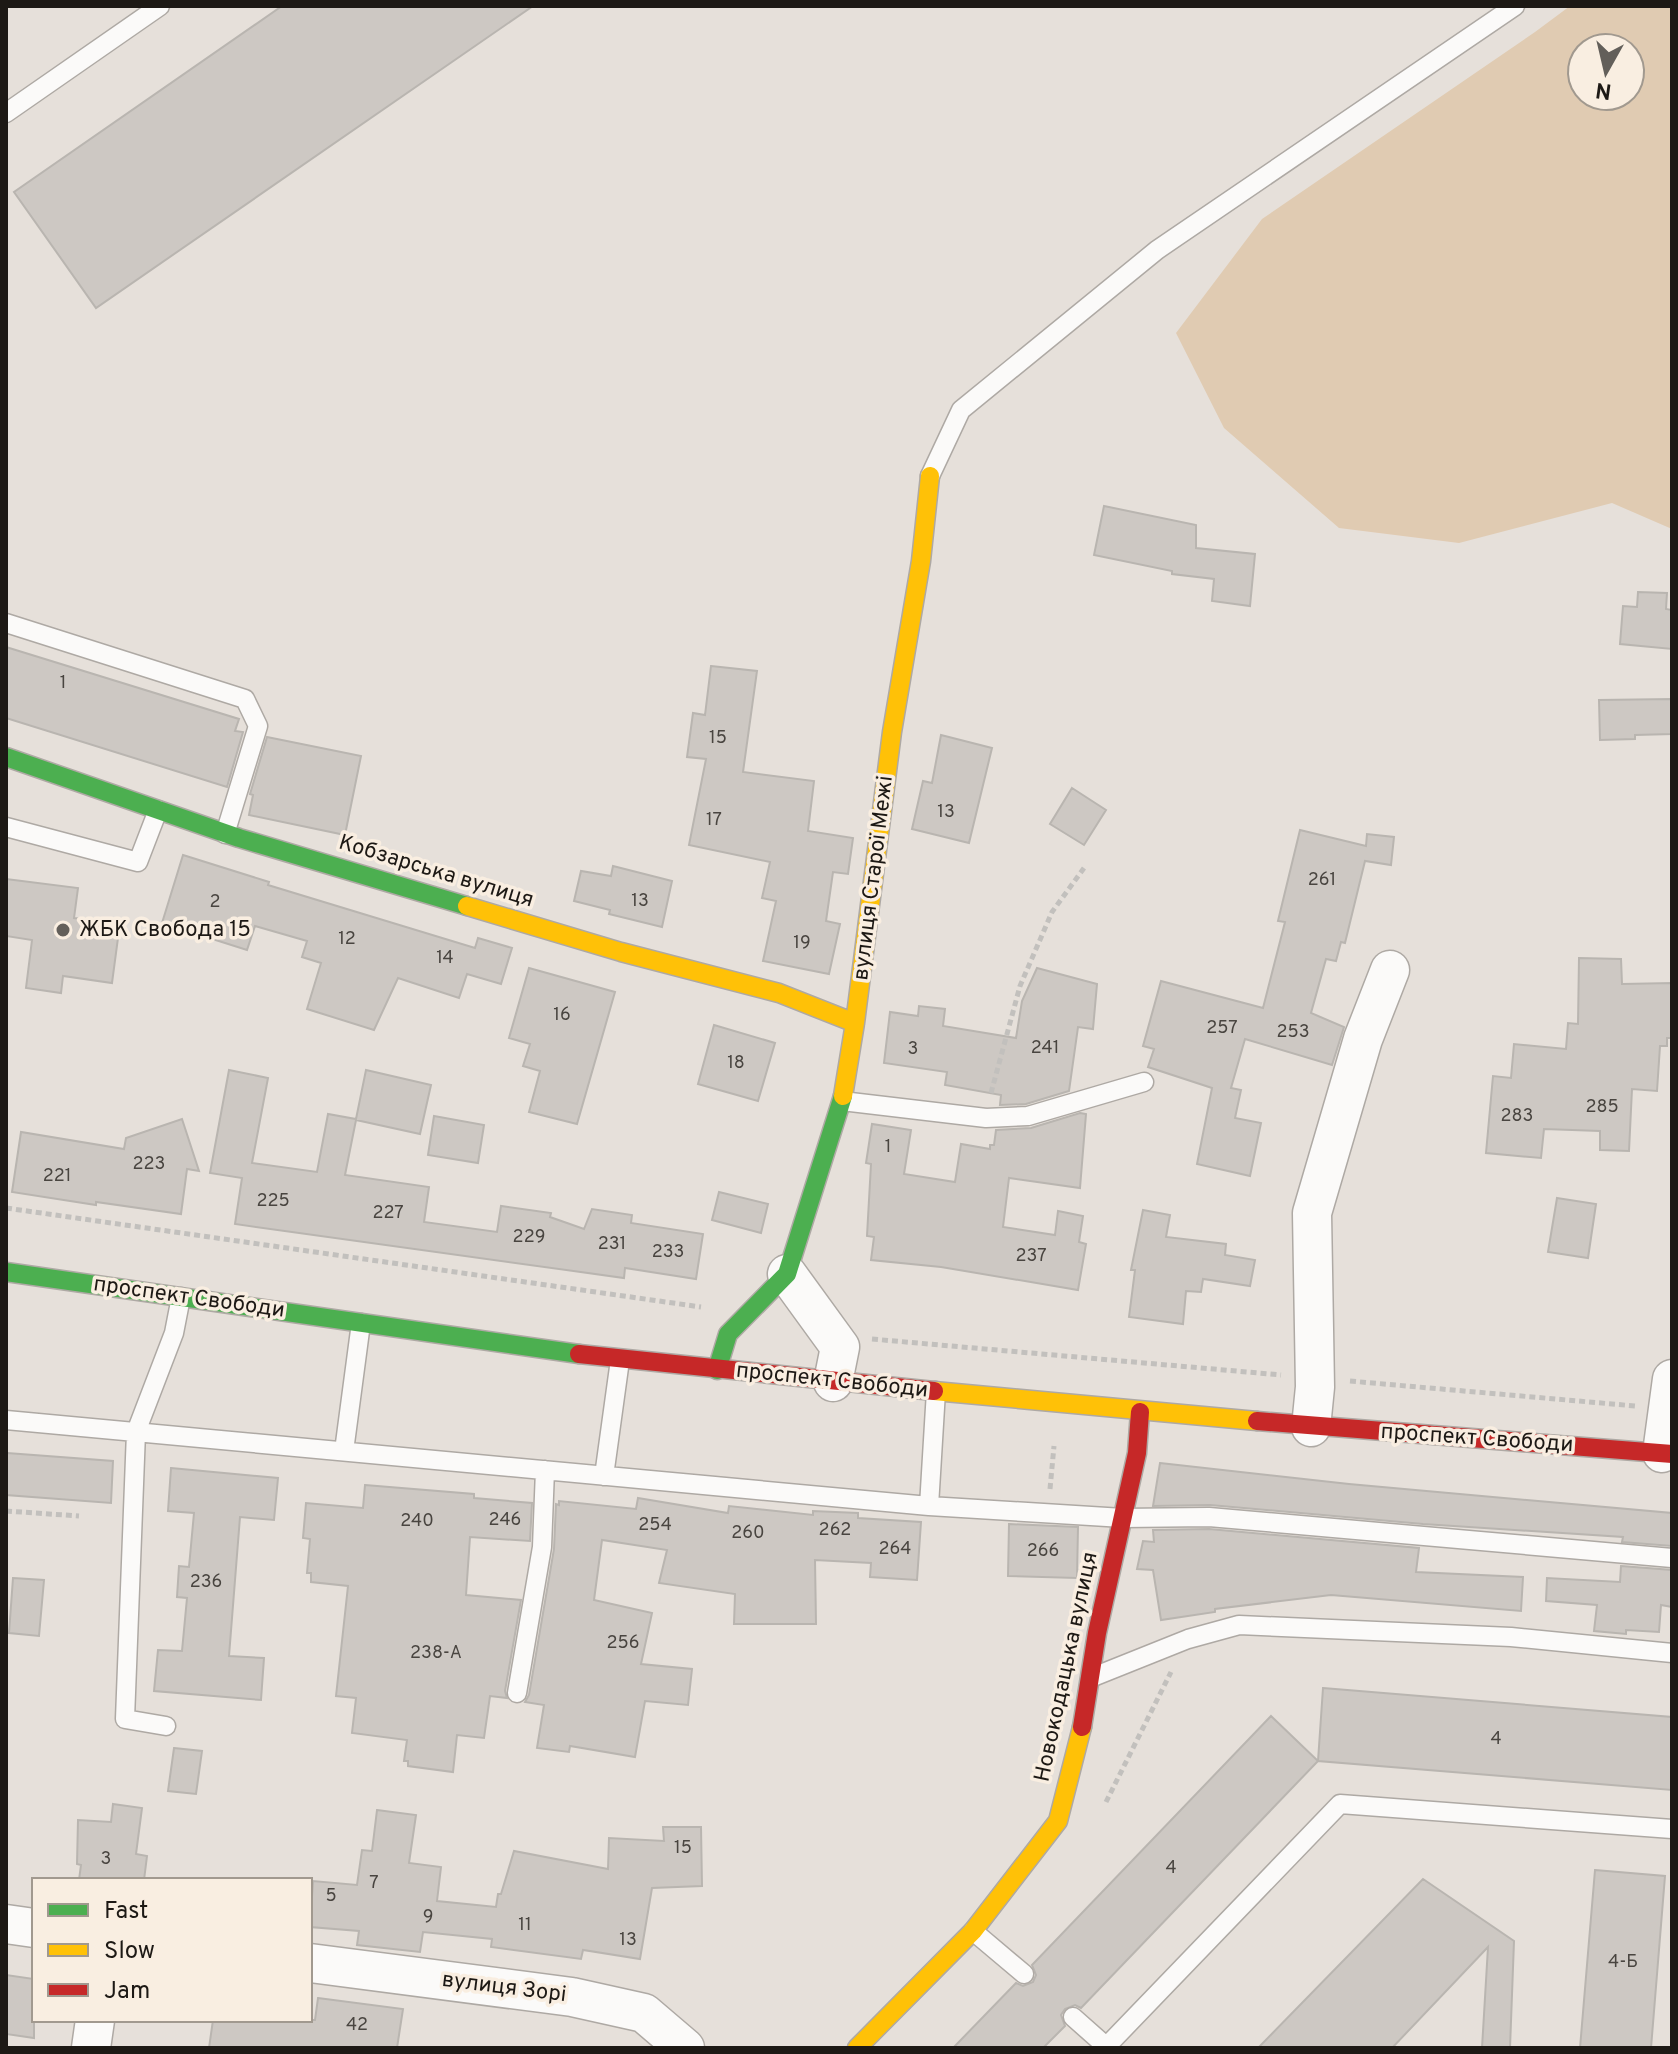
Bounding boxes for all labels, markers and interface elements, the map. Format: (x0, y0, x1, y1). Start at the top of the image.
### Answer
north arrow (1566, 32, 1646, 112)
text: N (1594, 75, 1613, 104)
house number: 1 (60, 672, 66, 695)
house number: 15 (709, 727, 727, 750)
street label: вулиця Старої Межі (848, 774, 900, 982)
house number: 13 (937, 801, 955, 824)
house number: 17 (706, 809, 722, 832)
street label: Кобзарська вулиця (335, 829, 537, 915)
house number: 261 (1308, 869, 1336, 892)
house number: 13 (631, 890, 649, 913)
house number: 2 (209, 891, 221, 914)
place label: ЖБК Свобода 15 (79, 917, 251, 944)
marker: ЖБК Свобода 15 (54, 921, 72, 939)
house number: 12 (338, 928, 356, 951)
house number: 19 (793, 932, 811, 955)
house number: 14 (436, 947, 454, 970)
house number: 16 (553, 1004, 571, 1027)
house number: 257 (1206, 1017, 1238, 1040)
house number: 253 (1276, 1021, 1310, 1044)
house number: 241 (1031, 1037, 1059, 1060)
house number: 3 (908, 1038, 918, 1061)
house number: 18 (727, 1052, 745, 1075)
house number: 285 (1585, 1096, 1619, 1119)
house number: 283 (1501, 1105, 1533, 1128)
house number: 1 (885, 1136, 891, 1159)
house number: 223 (133, 1153, 165, 1176)
house number: 221 (43, 1165, 71, 1188)
house number: 225 (256, 1190, 290, 1213)
house number: 227 (372, 1202, 404, 1225)
house number: 229 (513, 1226, 545, 1249)
house number: 231 (598, 1233, 626, 1256)
house number: 233 (652, 1241, 684, 1264)
house number: 237 (1015, 1245, 1047, 1268)
street label: проспект Свободи (92, 1271, 286, 1325)
street label: проспект Свободи (735, 1357, 929, 1405)
street label: проспект Свободи (1380, 1419, 1574, 1459)
house number: 246 (489, 1509, 521, 1532)
house number: 240 (400, 1510, 434, 1533)
house number: 254 (638, 1514, 672, 1537)
house number: 262 (819, 1519, 851, 1542)
house number: 260 (731, 1522, 765, 1545)
house number: 264 (879, 1538, 911, 1561)
house number: 266 (1027, 1540, 1059, 1563)
street label: Новокодацька вулиця (1029, 1550, 1105, 1784)
house number: 236 (190, 1571, 222, 1594)
house number: 256 (607, 1632, 639, 1655)
house number: 238-А (410, 1642, 462, 1665)
house number: 4 (1490, 1728, 1502, 1751)
house number: 15 (674, 1837, 692, 1860)
house number: 3 (101, 1848, 111, 1871)
house number: 4 (1165, 1857, 1177, 1880)
house number: 7 (369, 1872, 379, 1895)
legend (32, 1878, 312, 2022)
house number: 5 (325, 1885, 337, 1908)
text: Fast (104, 1897, 148, 1927)
house number: 9 (423, 1906, 433, 1929)
house number: 11 (518, 1914, 532, 1937)
house number: 13 (619, 1929, 637, 1952)
text: Slow (104, 1937, 155, 1967)
house number: 4-Б (1608, 1951, 1638, 1974)
street label: вулиця Зорі (440, 1967, 568, 2009)
text: Jam (104, 1977, 150, 2007)
house number: 42 (346, 2014, 368, 2037)

